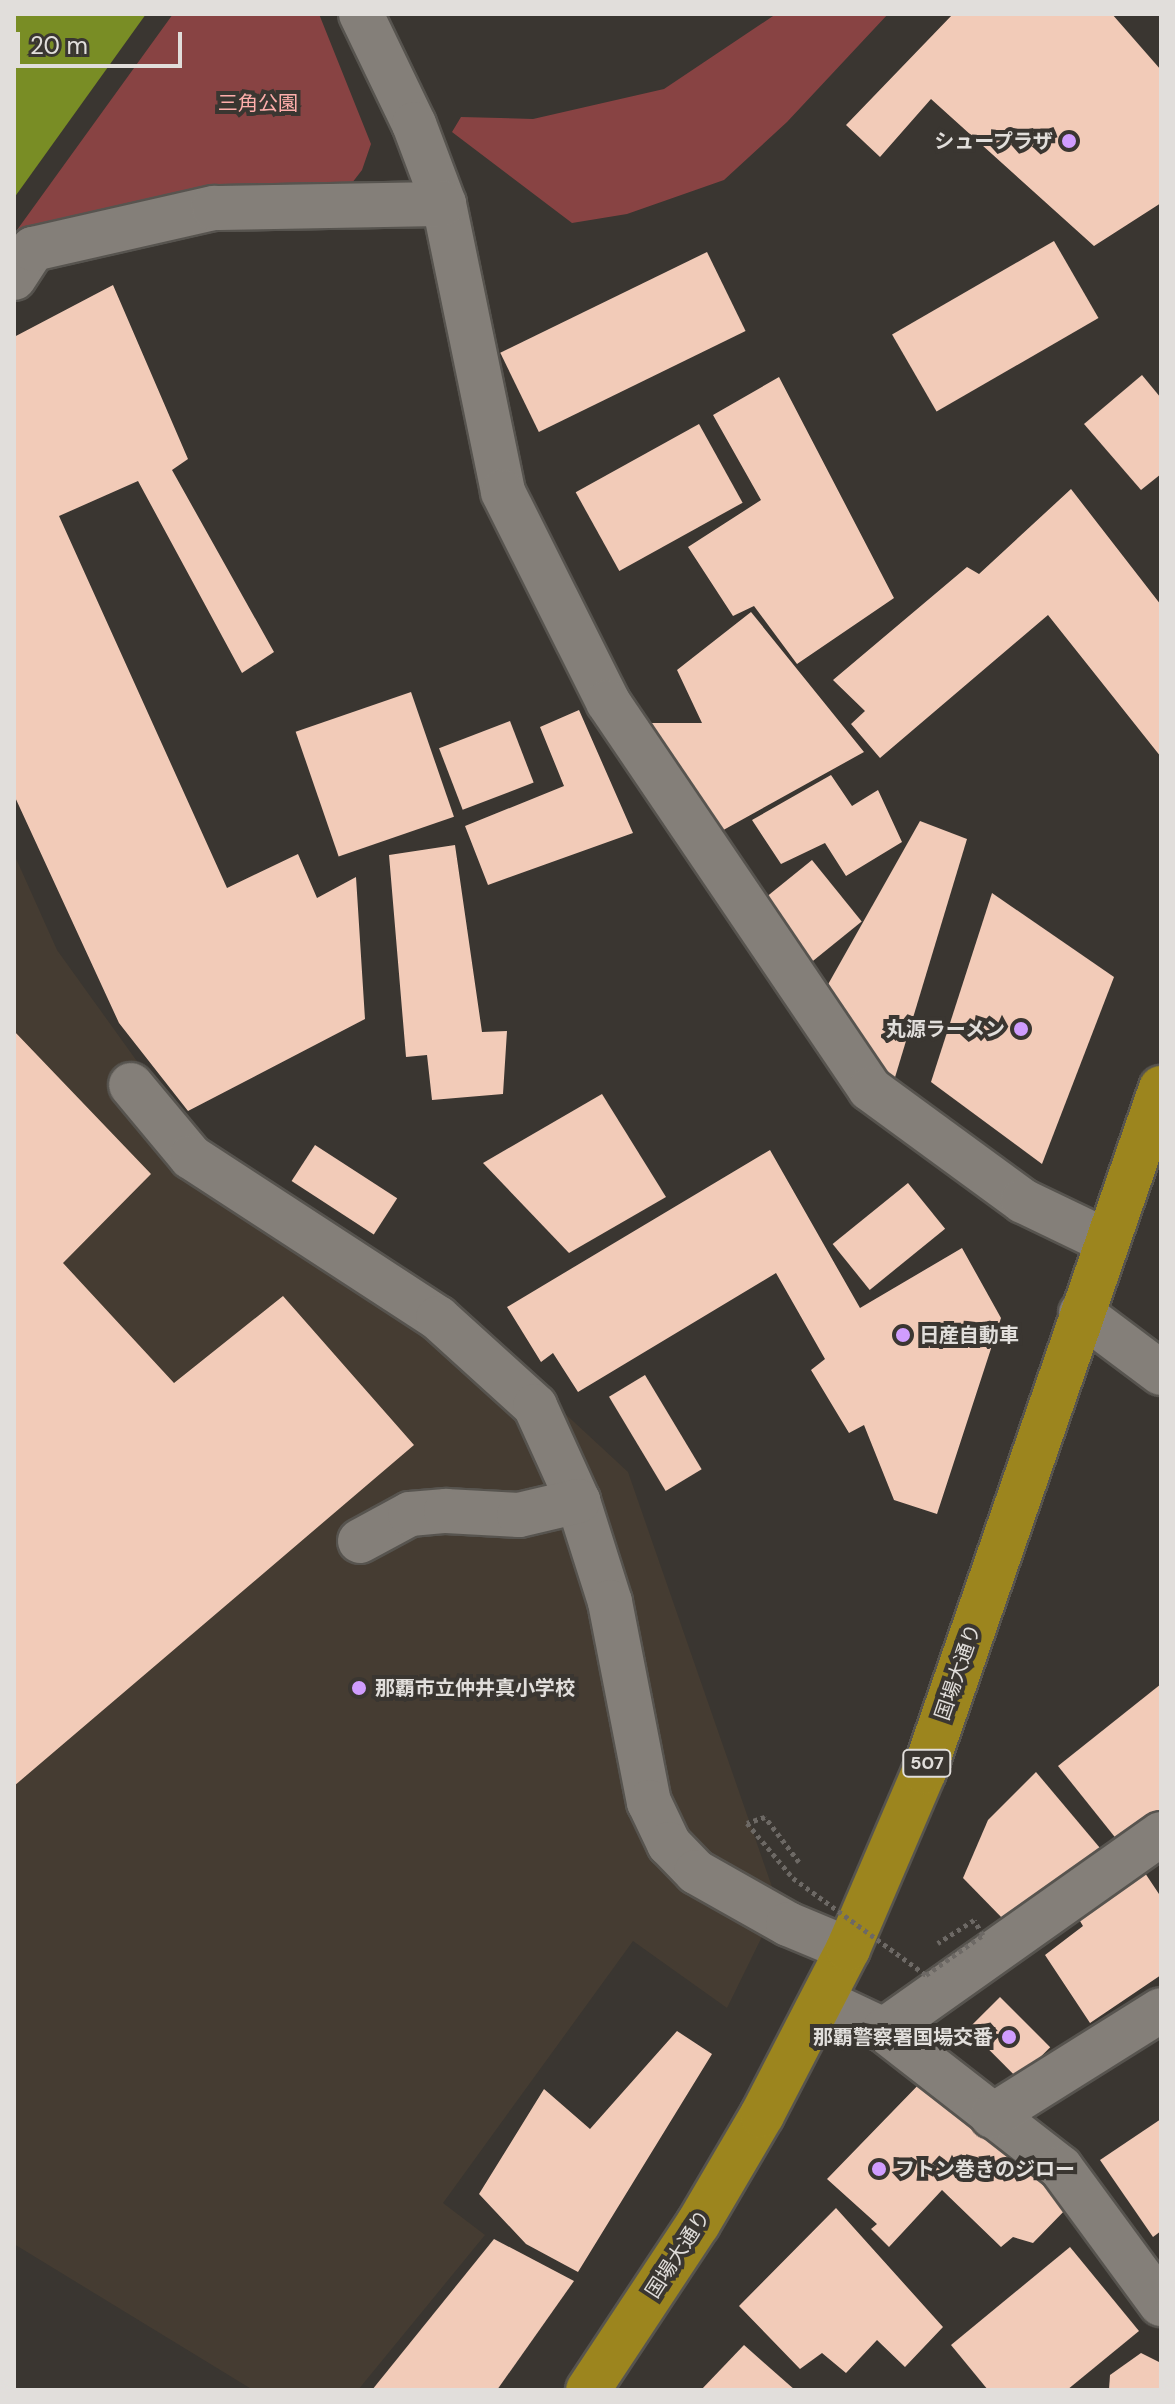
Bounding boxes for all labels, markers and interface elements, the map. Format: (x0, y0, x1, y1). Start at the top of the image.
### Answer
scale bar (20, 16, 186, 66)
text: 20 m (30, 30, 88, 61)
park label: 三角公園 (218, 91, 298, 115)
place label: シュープラザ (933, 129, 1053, 153)
marker: シュープラザ (1060, 132, 1078, 150)
place label: 丸源ラーメン (885, 1017, 1005, 1041)
marker: 丸源ラーメン (1012, 1020, 1030, 1038)
place label: 日産自動車 (919, 1323, 1019, 1347)
marker: 日産自動車 (894, 1326, 912, 1344)
street label: 国場大通り (930, 1621, 986, 1723)
place label: 那覇市立仲井真小学校 (375, 1676, 575, 1700)
marker: 那覇市立仲井真小学校 (350, 1679, 368, 1697)
road number: 507 (901, 1749, 953, 1777)
place label: 那覇警察署国場交番 (813, 2025, 993, 2049)
marker: 那覇警察署国場交番 (1000, 2028, 1018, 2046)
place label: フトン巻きのジロー (895, 2157, 1075, 2181)
marker: フトン巻きのジロー (870, 2160, 888, 2178)
street label: 国場大通り (641, 2206, 715, 2302)

